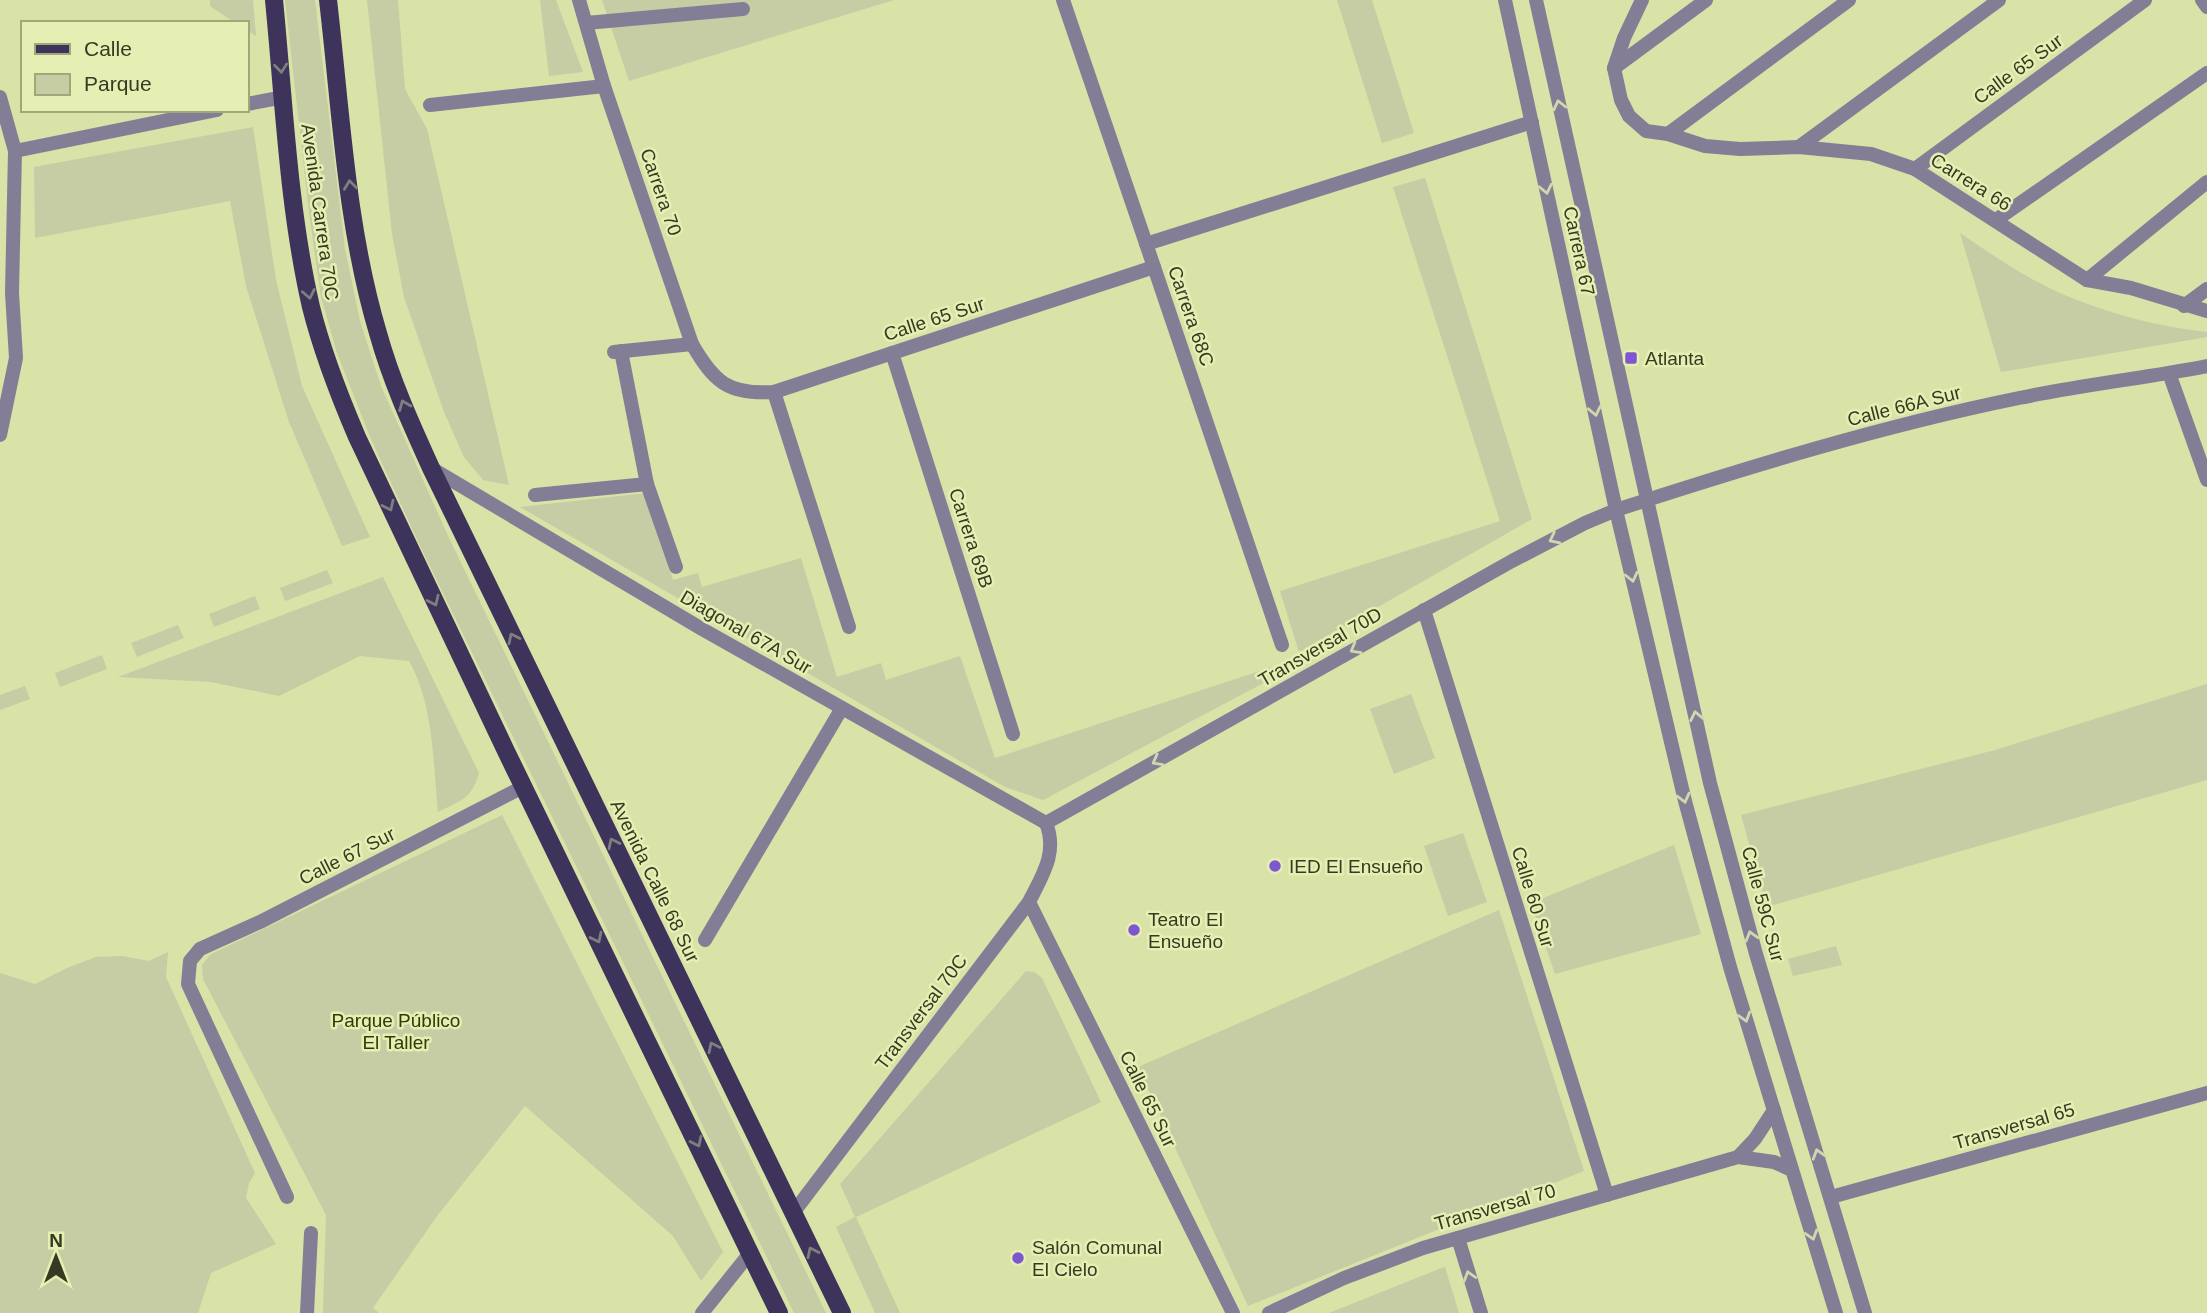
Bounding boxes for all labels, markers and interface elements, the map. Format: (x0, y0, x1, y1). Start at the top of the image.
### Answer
legend (21, 21, 248, 112)
street label: Calle 65 Sur (1970, 29, 2067, 108)
text: Calle (84, 37, 132, 60)
one-way arrow (273, 63, 288, 74)
text: Parque (84, 72, 152, 95)
one-way arrow (1553, 99, 1568, 111)
street label: Avenida Carrera 70C (297, 122, 343, 302)
street label: Carrera 70 (636, 146, 686, 238)
street label: Carrera 66 (1927, 149, 2015, 215)
one-way arrow (342, 179, 357, 191)
one-way arrow (1538, 183, 1553, 195)
street label: Carrera 67 (1559, 204, 1599, 298)
street label: Carrera 68C (1164, 263, 1218, 369)
one-way arrow (300, 288, 315, 300)
street label: Calle 65 Sur (881, 293, 988, 345)
place label: Atlanta (1645, 348, 1705, 369)
marker: Atlanta (1623, 350, 1639, 366)
street label: Calle 66A Sur (1845, 382, 1964, 430)
one-way arrow (398, 400, 412, 412)
one-way arrow (1586, 405, 1601, 417)
street label: Carrera 69B (945, 486, 997, 590)
one-way arrow (381, 499, 395, 511)
one-way arrow (1549, 531, 1561, 545)
one-way arrow (1624, 571, 1638, 583)
street label: Diagonal 67A Sur (677, 586, 816, 678)
one-way arrow (426, 594, 440, 606)
street label: Transversal 70D (1255, 603, 1385, 691)
one-way arrow (507, 633, 521, 645)
one-way arrow (1350, 641, 1363, 654)
one-way arrow (1689, 710, 1704, 722)
one-way arrow (1152, 753, 1164, 766)
one-way arrow (1676, 792, 1690, 804)
street label: Avenida Calle 68 Sur (607, 796, 704, 966)
street label: Calle 67 Sur (296, 823, 399, 889)
one-way arrow (607, 838, 621, 850)
street label: Calle 60 Sur (1508, 844, 1559, 951)
street label: Calle 59C Sur (1738, 844, 1789, 964)
place label: IED El Ensueño (1289, 856, 1423, 877)
marker: IED El Ensueño (1267, 858, 1283, 874)
place label: Teatro El Ensueño (1148, 909, 1223, 952)
marker: Teatro El Ensueño (1126, 922, 1142, 938)
one-way arrow (1744, 930, 1759, 942)
one-way arrow (589, 931, 603, 943)
street label: Transversal 70C (871, 950, 971, 1074)
park label: Parque Público El Taller (332, 1010, 460, 1053)
one-way arrow (1737, 1011, 1752, 1023)
one-way arrow (707, 1042, 721, 1054)
street label: Calle 65 Sur (1116, 1047, 1181, 1151)
street label: Transversal 65 (1951, 1099, 2077, 1153)
one-way arrow (688, 1135, 702, 1147)
one-way arrow (1811, 1148, 1826, 1160)
street label: Transversal 70 (1432, 1180, 1558, 1234)
north arrow (21, 1222, 91, 1292)
one-way arrow (1804, 1228, 1818, 1241)
text: N (49, 1230, 63, 1251)
place label: Salón Comunal El Cielo (1032, 1237, 1162, 1280)
one-way arrow (807, 1247, 821, 1259)
marker: Salón Comunal El Cielo (1010, 1250, 1026, 1266)
one-way arrow (1463, 1270, 1478, 1282)

